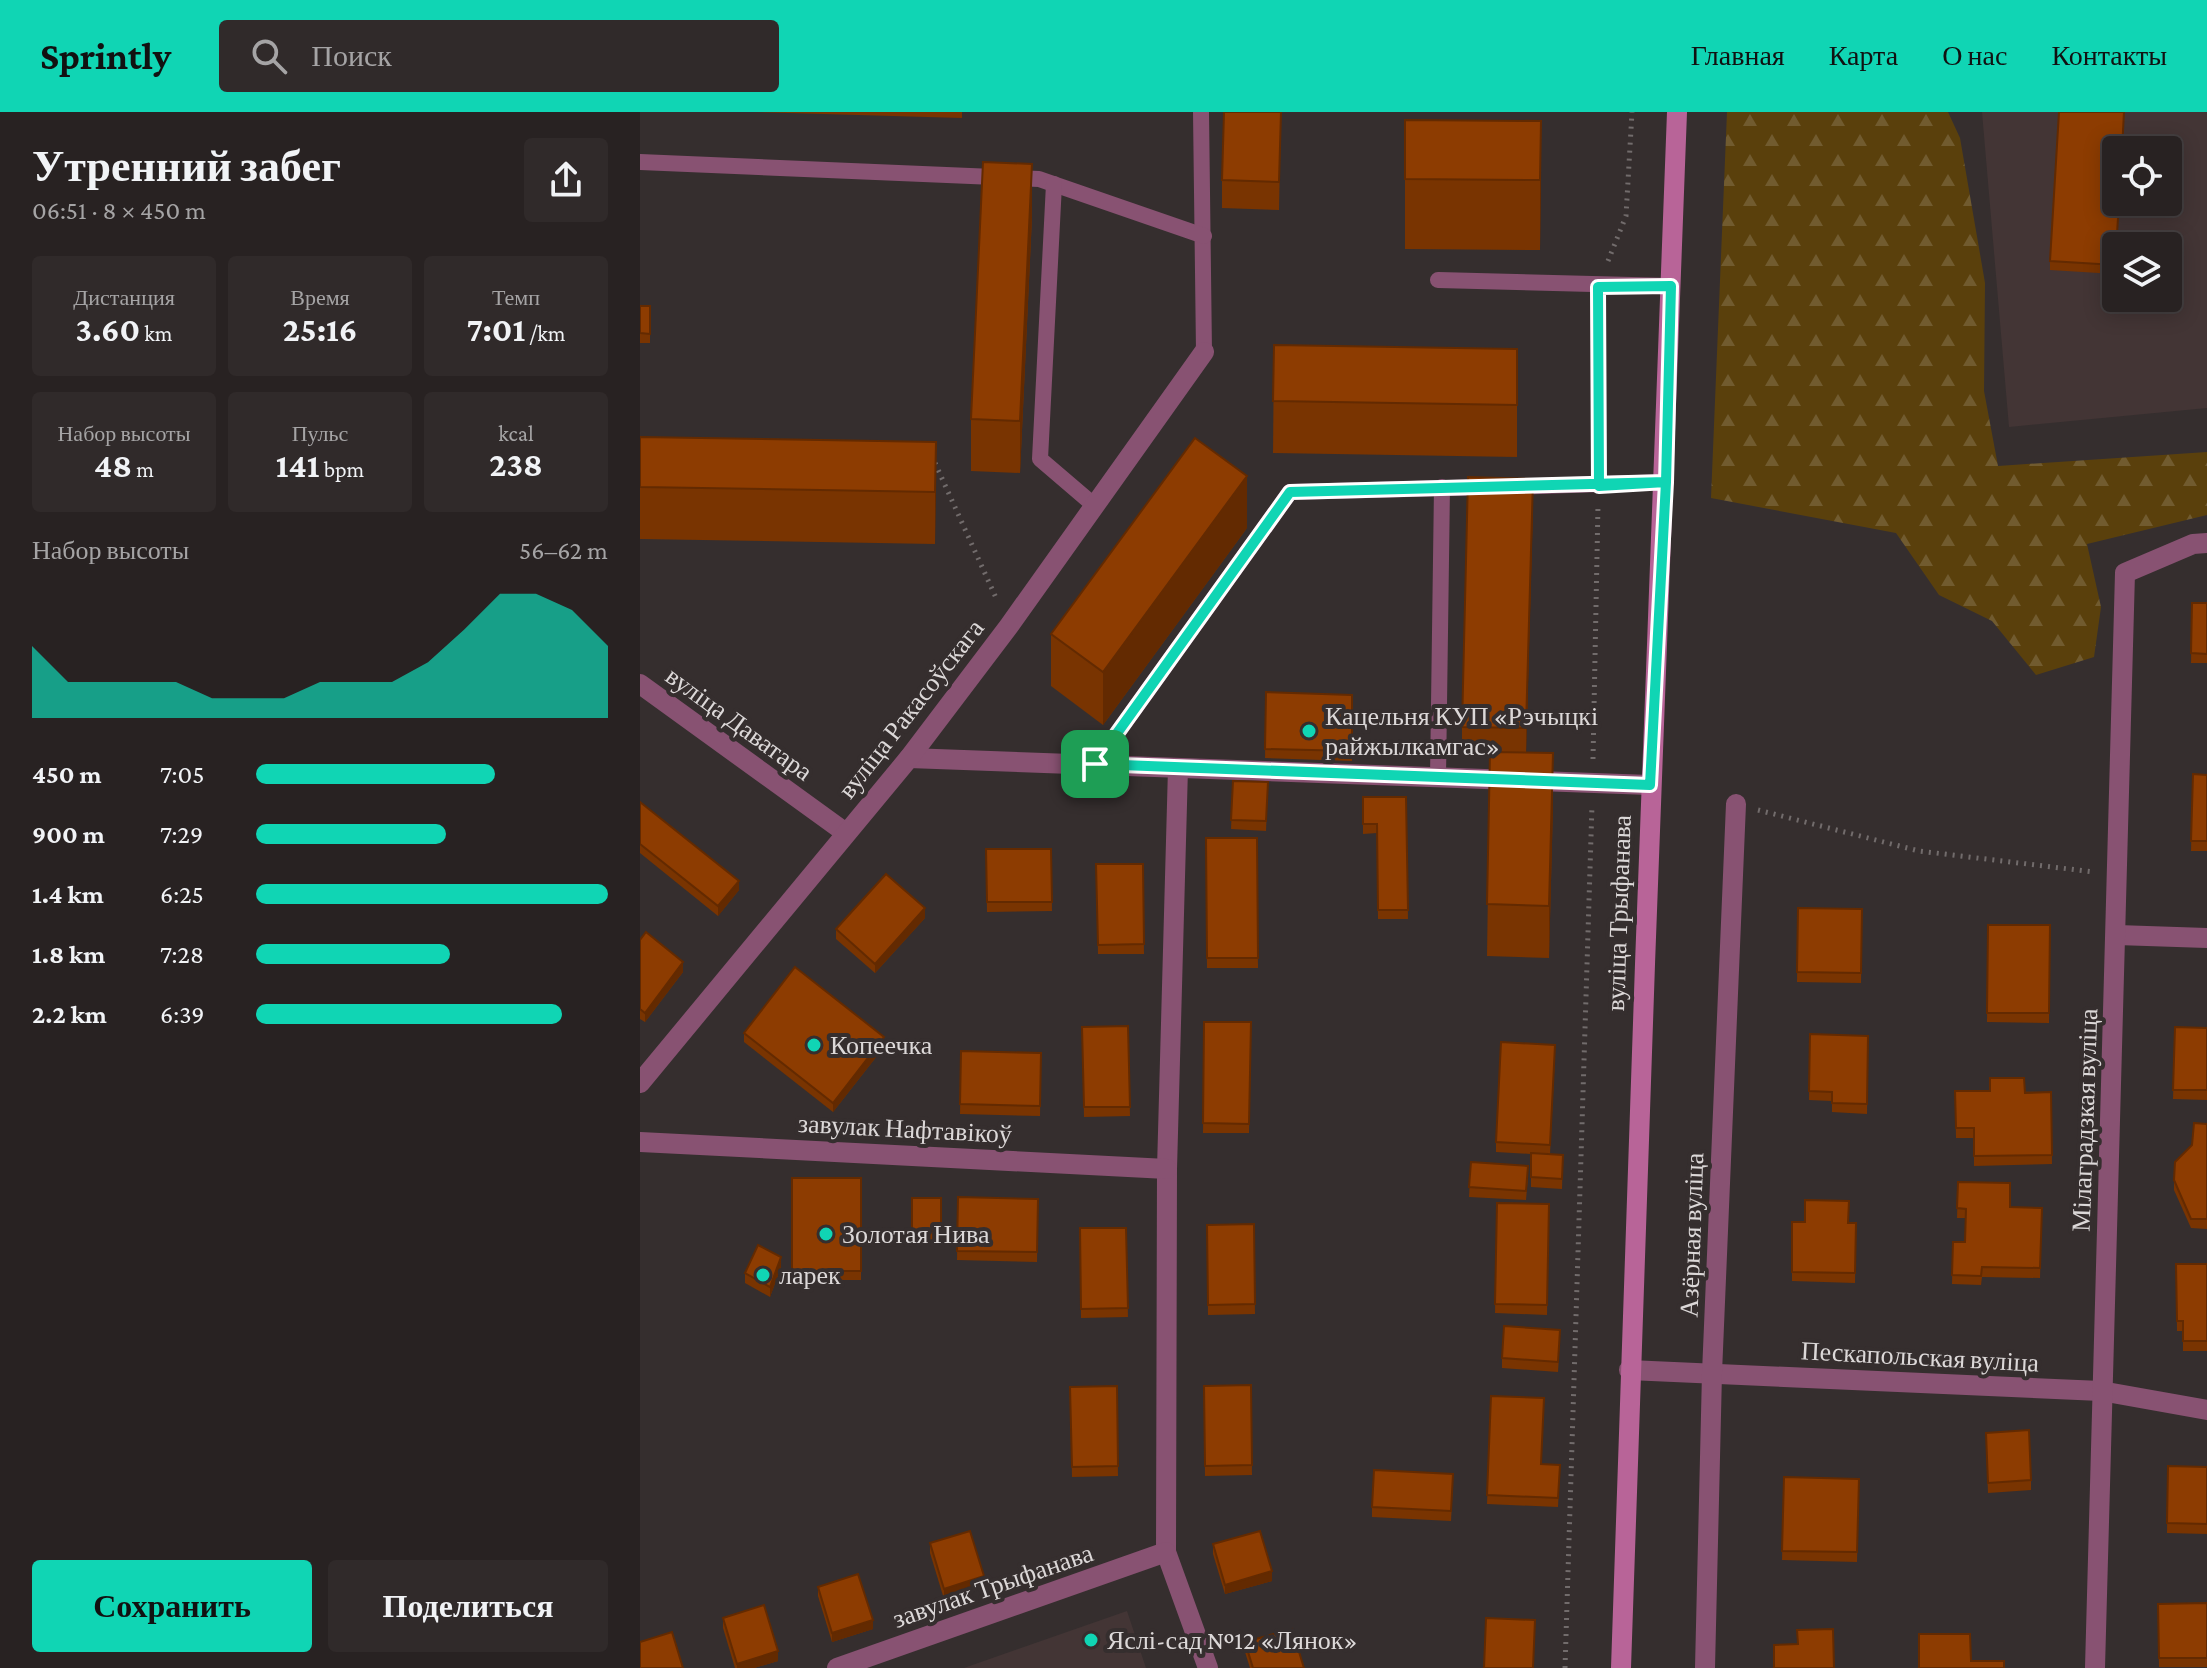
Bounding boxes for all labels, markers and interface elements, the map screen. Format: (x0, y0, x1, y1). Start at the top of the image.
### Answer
search box (219, 20, 779, 92)
icon: search (247, 34, 291, 78)
text: Sprintly (40, 35, 171, 77)
text: Поиск (311, 39, 392, 72)
text: Главная (1691, 40, 1785, 71)
text: Карта (1829, 40, 1898, 71)
text: О нас (1942, 40, 2007, 71)
text: Контакты (2051, 40, 2167, 71)
map controls (2102, 136, 2182, 312)
button: locate (2102, 136, 2182, 216)
button: share (524, 138, 608, 222)
text: Утренний забег (32, 142, 341, 190)
text: 06:51 · 8 × 450 m (32, 196, 206, 225)
button: layers (2102, 232, 2182, 312)
text: Дистанция (73, 285, 175, 310)
text: Время (290, 285, 350, 310)
text: Темп (492, 285, 540, 310)
text: 3.60 (75, 311, 140, 348)
text: 25:16 (283, 311, 357, 348)
text: 7:01 (467, 311, 525, 348)
text: km (140, 321, 173, 346)
text: /km (525, 321, 565, 346)
text: Набор высоты (57, 421, 191, 446)
text: Пульс (292, 421, 348, 446)
text: kcal (498, 421, 534, 446)
text: 238 (489, 446, 543, 483)
text: 48 (94, 447, 132, 484)
text: 141 (276, 447, 320, 484)
text: m (132, 457, 154, 482)
text: bpm (320, 457, 364, 482)
text: Набор высоты (32, 536, 189, 565)
text: 56–62 m (519, 536, 608, 565)
street label: вуліца Ракасоўскага (832, 614, 990, 804)
street label: вуліца Даватара (660, 661, 818, 787)
place label: Кацельня КУП «Рэчыцкі райжылкамгас» (1325, 702, 1598, 761)
marker: Кацельня КУП «Рэчыцкі райжылкамгас» (1300, 722, 1318, 740)
pin (1061, 730, 1129, 798)
icon: arrive (1073, 742, 1117, 786)
text: 450 m (32, 760, 101, 789)
text: 7:05 (160, 760, 205, 789)
street label: вуліца Трыфанава (1601, 814, 1637, 1012)
text: 900 m (32, 820, 105, 849)
text: 7:29 (160, 820, 203, 849)
text: 1.4 km (32, 880, 104, 909)
text: 6:25 (160, 880, 204, 909)
text: 1.8 km (32, 940, 105, 969)
text: 7:28 (160, 940, 204, 969)
text: 2.2 km (32, 1000, 107, 1029)
text: 6:39 (160, 1000, 205, 1029)
street label: Мілаградзкая вуліца (2067, 1007, 2103, 1232)
place label: Копеечка (830, 1031, 933, 1060)
marker: Копеечка (805, 1036, 823, 1054)
street label: завулак Нафтавікоў (797, 1109, 1013, 1149)
street label: Азёрная вуліца (1675, 1152, 1709, 1318)
place label: Золотая Нива (842, 1220, 990, 1249)
marker: Золотая Нива (817, 1225, 835, 1243)
place label: ларек (779, 1261, 841, 1290)
marker: ларек (754, 1266, 772, 1284)
street label: Пескапольская вуліца (1800, 1336, 2040, 1378)
street label: завулак Трыфанава (889, 1538, 1097, 1634)
button: Сохранить (32, 1560, 312, 1652)
button: Поделиться (328, 1560, 608, 1652)
place label: Яслі-сад №12 «Лянок» (1107, 1626, 1358, 1655)
marker: Яслі-сад №12 «Лянок» (1082, 1631, 1100, 1649)

